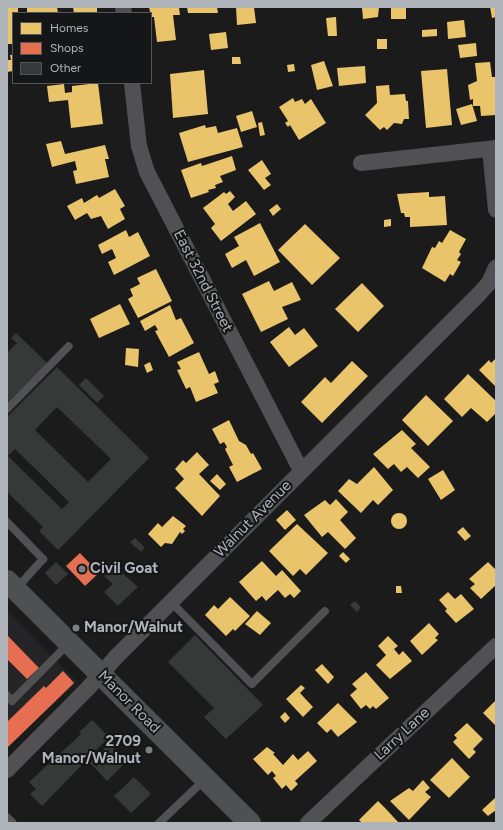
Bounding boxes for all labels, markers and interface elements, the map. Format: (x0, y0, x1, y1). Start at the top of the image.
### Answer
legend (12, 12, 152, 84)
text: Homes (50, 21, 88, 35)
text: Shops (50, 41, 84, 55)
text: Other (50, 61, 81, 75)
street label: East 32nd Street (169, 227, 237, 335)
street label: Walnut Avenue (211, 477, 295, 561)
place label: Civil Goat (90, 560, 158, 578)
marker: Civil Goat (77, 564, 87, 574)
place label: Manor/Walnut (84, 619, 183, 637)
marker: Manor/Walnut (71, 623, 81, 633)
street label: Manor Road (94, 667, 164, 737)
street label: Larry Lane (371, 704, 433, 764)
place label: 2709 Manor/Walnut (42, 732, 141, 767)
marker: 2709 Manor/Walnut (144, 745, 154, 755)

